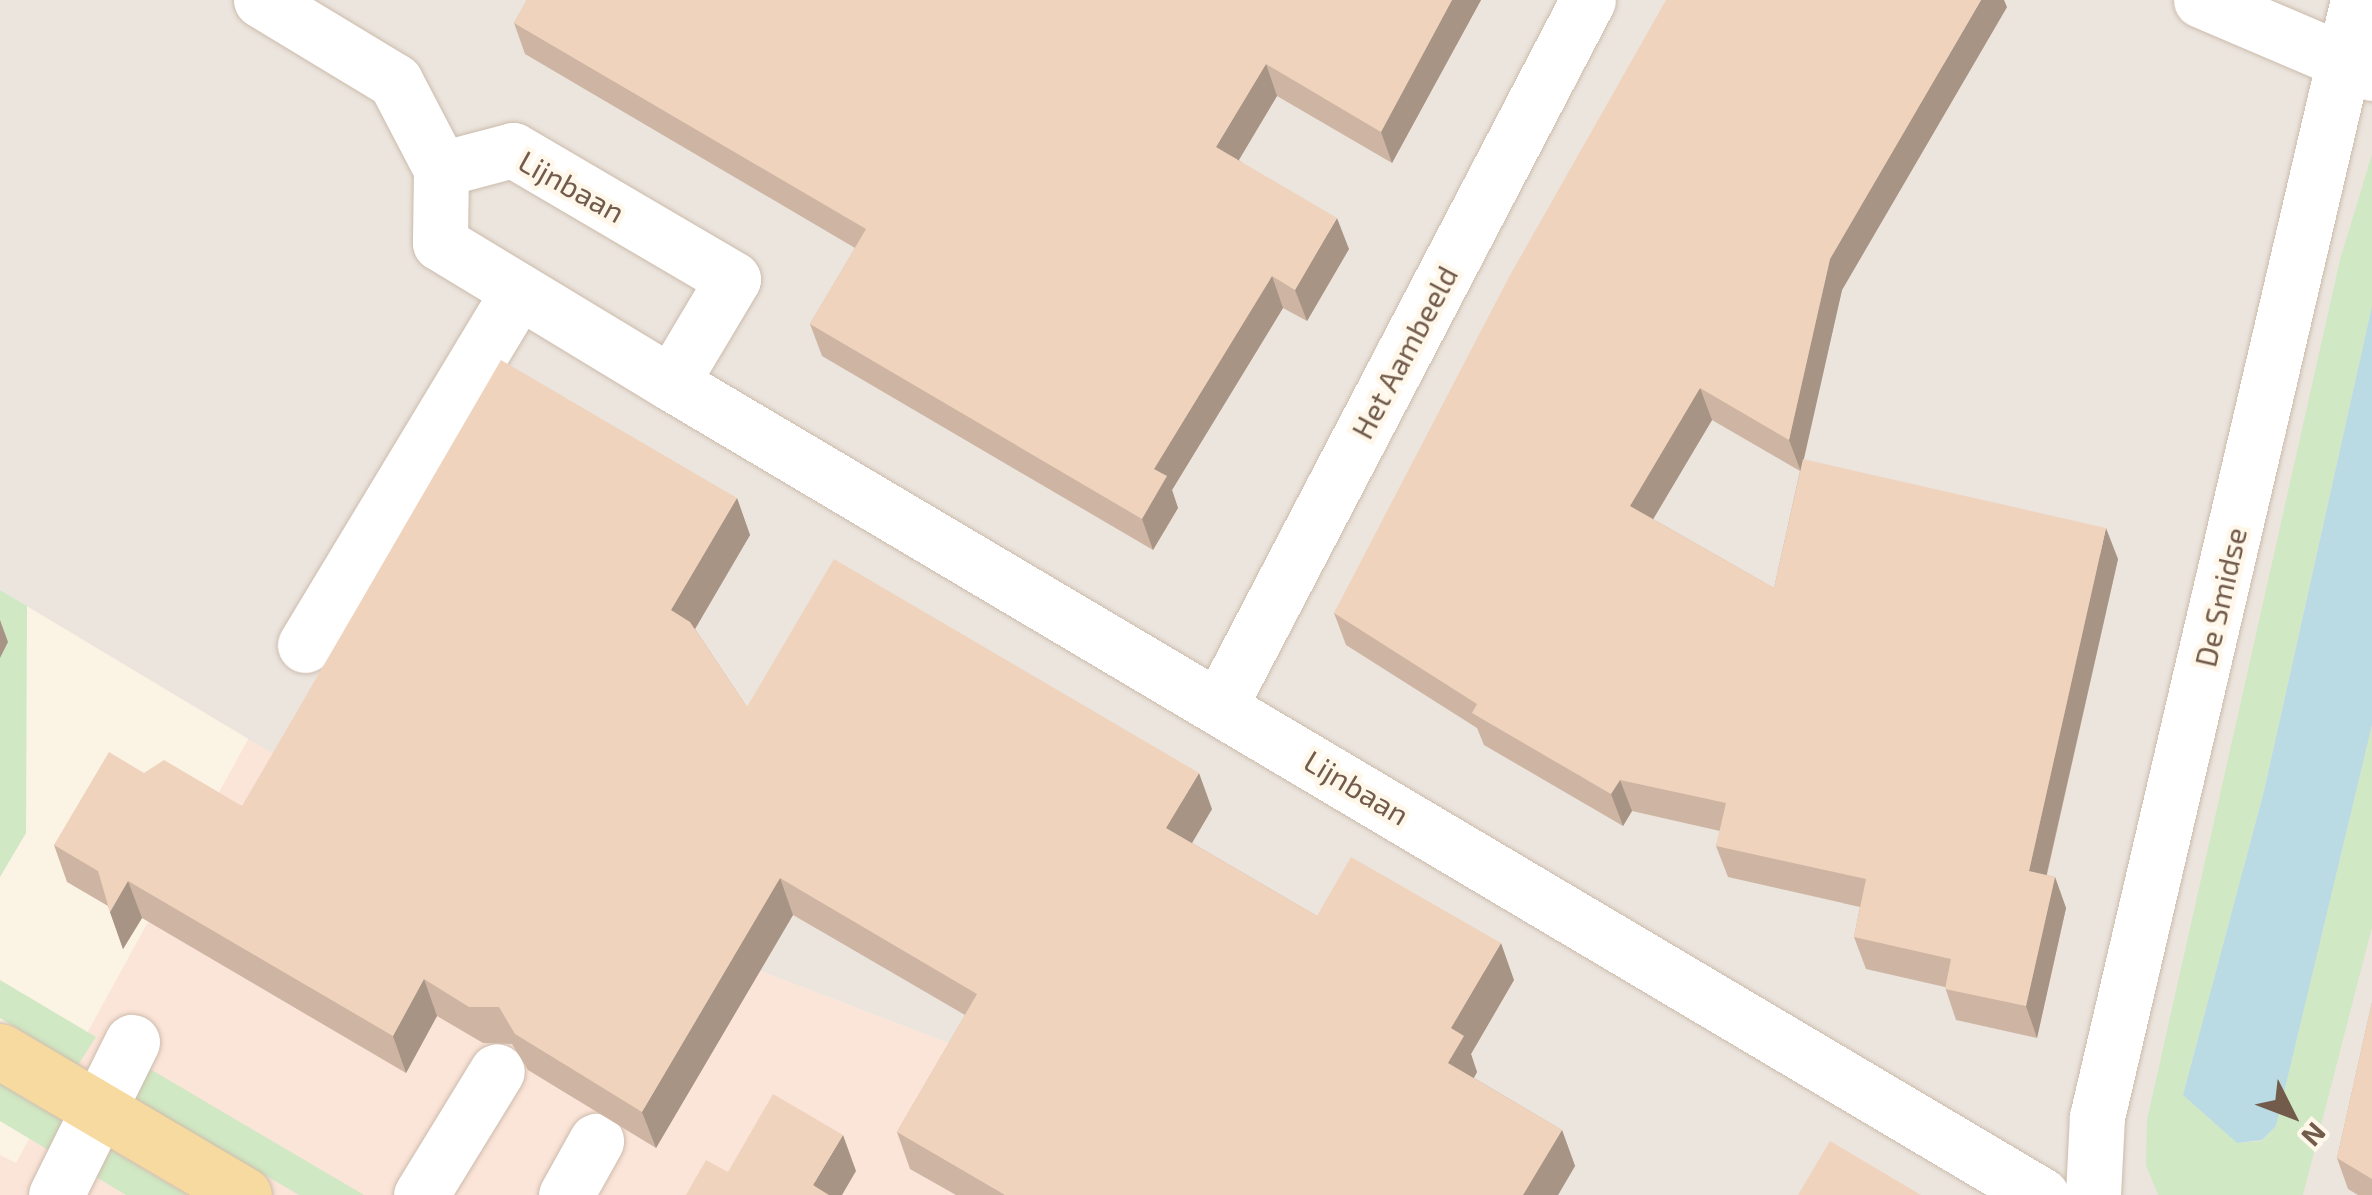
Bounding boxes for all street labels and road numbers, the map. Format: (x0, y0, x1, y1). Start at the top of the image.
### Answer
street label: Lijnbaan (513, 142, 631, 230)
street label: Het Aambeeld (1343, 259, 1465, 445)
street label: De Smidse (2187, 524, 2253, 670)
street label: Lijnbaan (1298, 742, 1416, 832)

